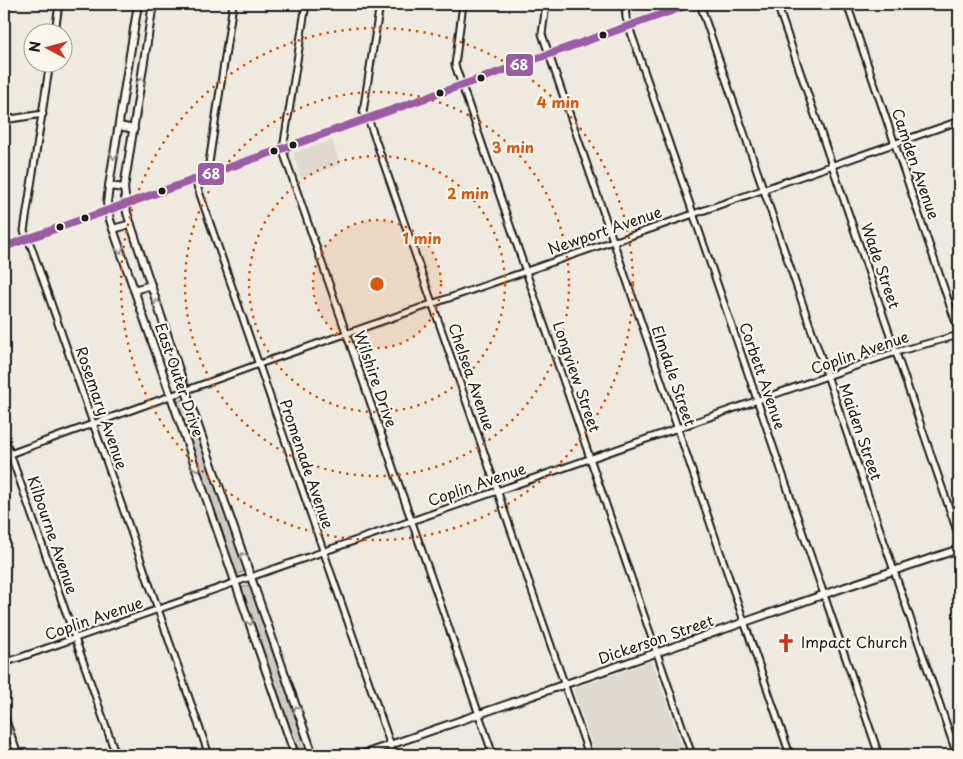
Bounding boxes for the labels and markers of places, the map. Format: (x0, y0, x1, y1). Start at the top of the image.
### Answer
unlabelled marker (598, 30, 608, 40)
unlabelled marker (476, 73, 486, 83)
unlabelled marker (435, 88, 445, 98)
unlabelled marker (288, 140, 298, 150)
unlabelled marker (269, 146, 279, 156)
unlabelled marker (157, 186, 167, 196)
unlabelled marker (80, 213, 90, 223)
unlabelled marker (55, 222, 65, 232)
centre of rings (368, 275, 386, 293)
place label: Impact Church (801, 630, 907, 653)
church icon: Impact Church (775, 632, 797, 654)

